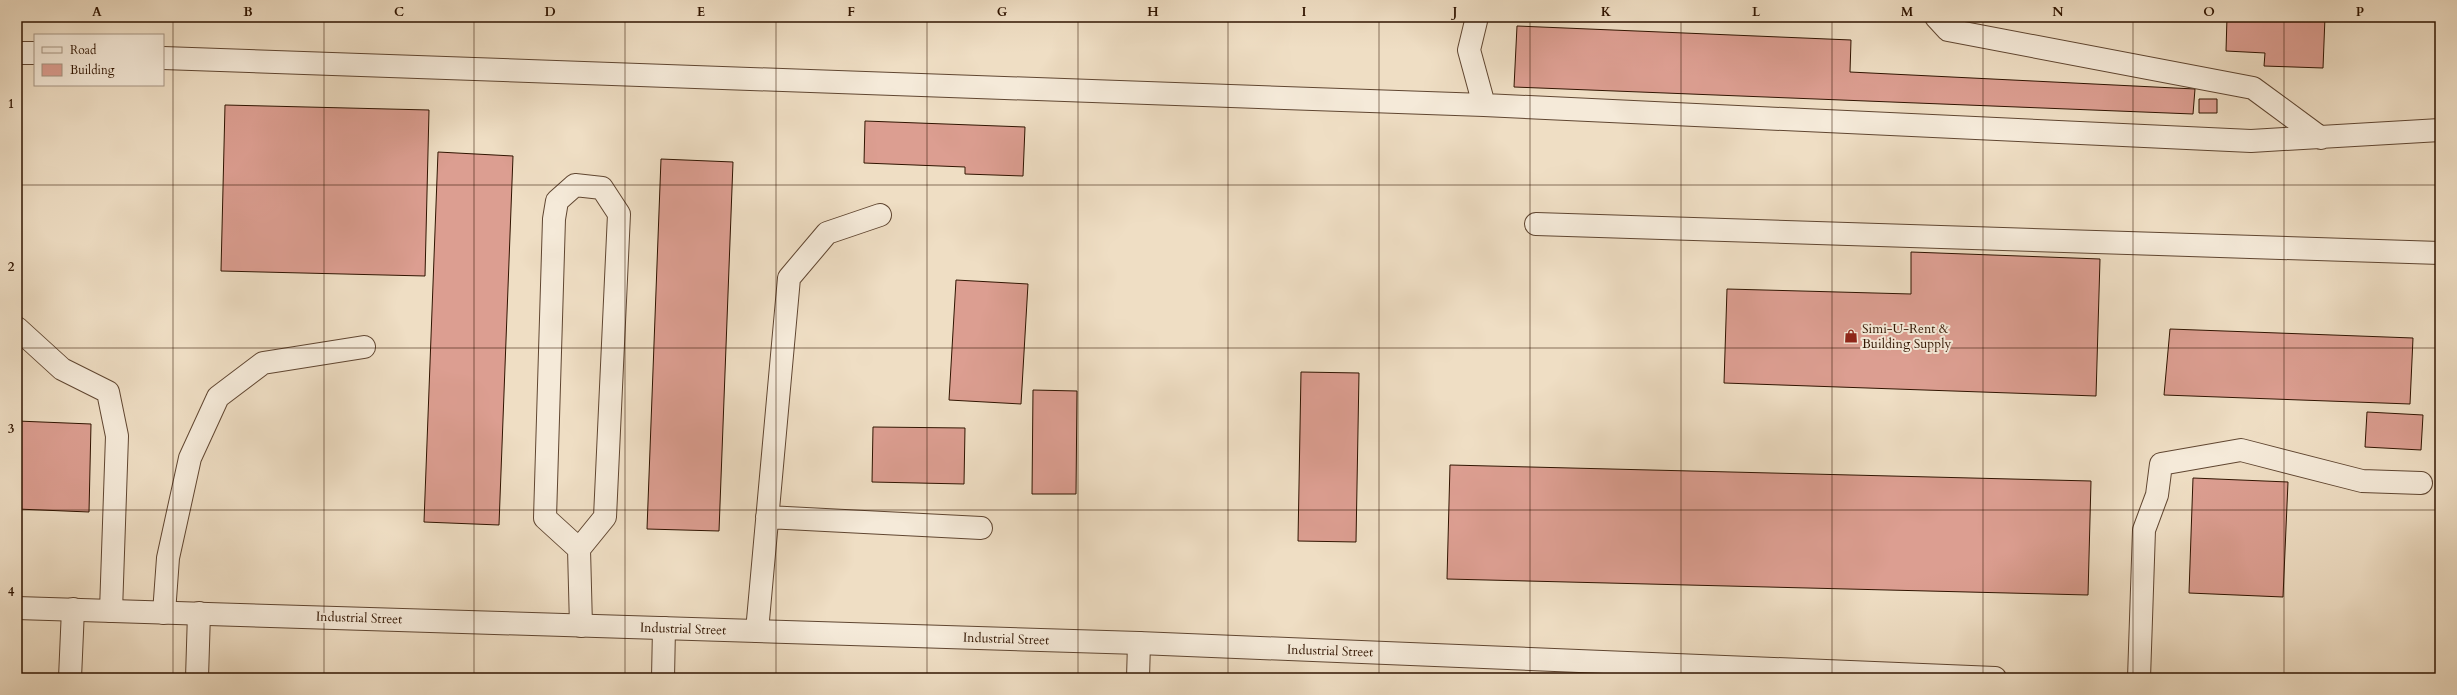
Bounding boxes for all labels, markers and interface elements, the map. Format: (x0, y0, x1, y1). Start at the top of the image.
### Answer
text: A (92, 3, 102, 21)
text: B (243, 3, 253, 21)
text: C (394, 3, 404, 21)
text: D (544, 3, 556, 21)
text: E (697, 3, 705, 21)
text: F (847, 3, 855, 21)
text: G (997, 3, 1008, 21)
text: H (1147, 3, 1159, 21)
text: I (1301, 3, 1307, 21)
text: J (1451, 3, 1458, 21)
text: K (1601, 3, 1612, 21)
text: L (1752, 3, 1761, 21)
text: M (1901, 3, 1914, 21)
text: N (2052, 3, 2064, 21)
text: O (2203, 3, 2215, 21)
text: P (2356, 3, 2364, 21)
legend (34, 34, 164, 86)
text: Road (70, 42, 97, 58)
text: Building (70, 62, 115, 78)
text: 1 (8, 95, 14, 113)
text: 2 (8, 258, 15, 276)
place label: Simi-U-Rent & Building Supply (1862, 320, 1951, 353)
shop icon: Simi-U-Rent & Building Supply (1843, 328, 1859, 344)
text: 3 (8, 420, 15, 438)
text: 4 (8, 583, 15, 601)
street label: Industrial Street (315, 607, 403, 629)
street label: Industrial Street (639, 618, 727, 640)
street label: Industrial Street (962, 628, 1050, 650)
street label: Industrial Street (1286, 640, 1374, 662)

